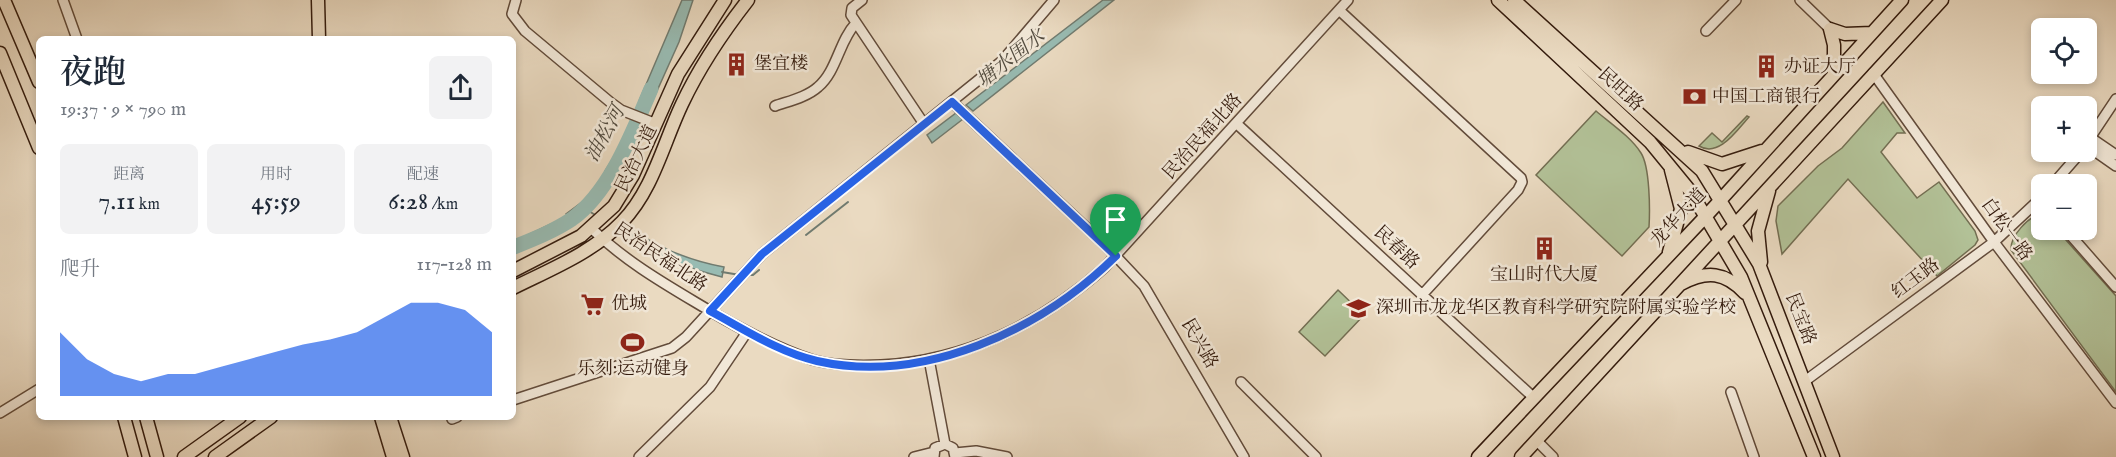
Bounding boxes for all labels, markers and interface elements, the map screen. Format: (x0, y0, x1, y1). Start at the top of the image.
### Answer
map controls (2031, 18, 2097, 240)
button: locate (2031, 18, 2097, 84)
water label: 塘水围水 (972, 23, 1052, 93)
building icon: 堡宜楼 (723, 51, 749, 77)
text: 夜跑 (60, 53, 126, 95)
place label: 堡宜楼 (754, 53, 808, 76)
building icon: 办证大厅 (1753, 54, 1779, 80)
button: share (429, 56, 492, 119)
place label: 办证大厅 (1784, 56, 1856, 79)
street label: 民旺路 (1592, 63, 1648, 117)
bank icon: 中国工商银行 (1681, 84, 1707, 110)
place label: 中国工商银行 (1712, 86, 1820, 109)
street label: 民治民福北路 (1158, 89, 1248, 185)
button: + (2031, 96, 2097, 162)
text: 19:37 · 9 × 790 m (60, 97, 186, 122)
water label: 油松河 (580, 99, 632, 166)
street label: 民治大道 (611, 122, 663, 196)
text: 距离 (113, 165, 145, 185)
text: 用时 (260, 165, 292, 185)
text: 配速 (407, 165, 439, 185)
button: − (2031, 174, 2097, 240)
street label: 龙华大道 (1646, 184, 1712, 252)
text: 7.11 (98, 185, 135, 218)
text: 45:59 (251, 185, 301, 218)
text: 6:28 (388, 185, 428, 218)
pin (1090, 194, 1141, 256)
street label: 白松一路 (1976, 194, 2036, 266)
text: km (135, 195, 160, 215)
text: /km (428, 195, 458, 215)
icon: arrive (1099, 203, 1132, 236)
street label: 民治民福北路 (609, 218, 711, 298)
street label: 民春路 (1368, 221, 1424, 275)
building icon: 宝山时代大厦 (1531, 236, 1557, 262)
text: 117–128 m (417, 252, 492, 277)
street label: 红玉路 (1888, 254, 1944, 304)
text: 爬升 (60, 257, 100, 282)
place label: 宝山时代大厦 (1490, 264, 1598, 287)
street label: 民宝路 (1780, 290, 1820, 348)
supermarket icon: 优城 (580, 291, 606, 317)
place label: 优城 (611, 293, 647, 316)
school or university icon: 深圳市龙龙华区教育科学研究院附属实验学校 (1345, 295, 1371, 321)
place label: 深圳市龙龙华区教育科学研究院附属实验学校 (1376, 297, 1736, 320)
street label: 民兴路 (1176, 315, 1222, 373)
sports icon: 乐刻·运动健身 (620, 330, 646, 356)
place label: 乐刻·运动健身 (577, 358, 689, 381)

